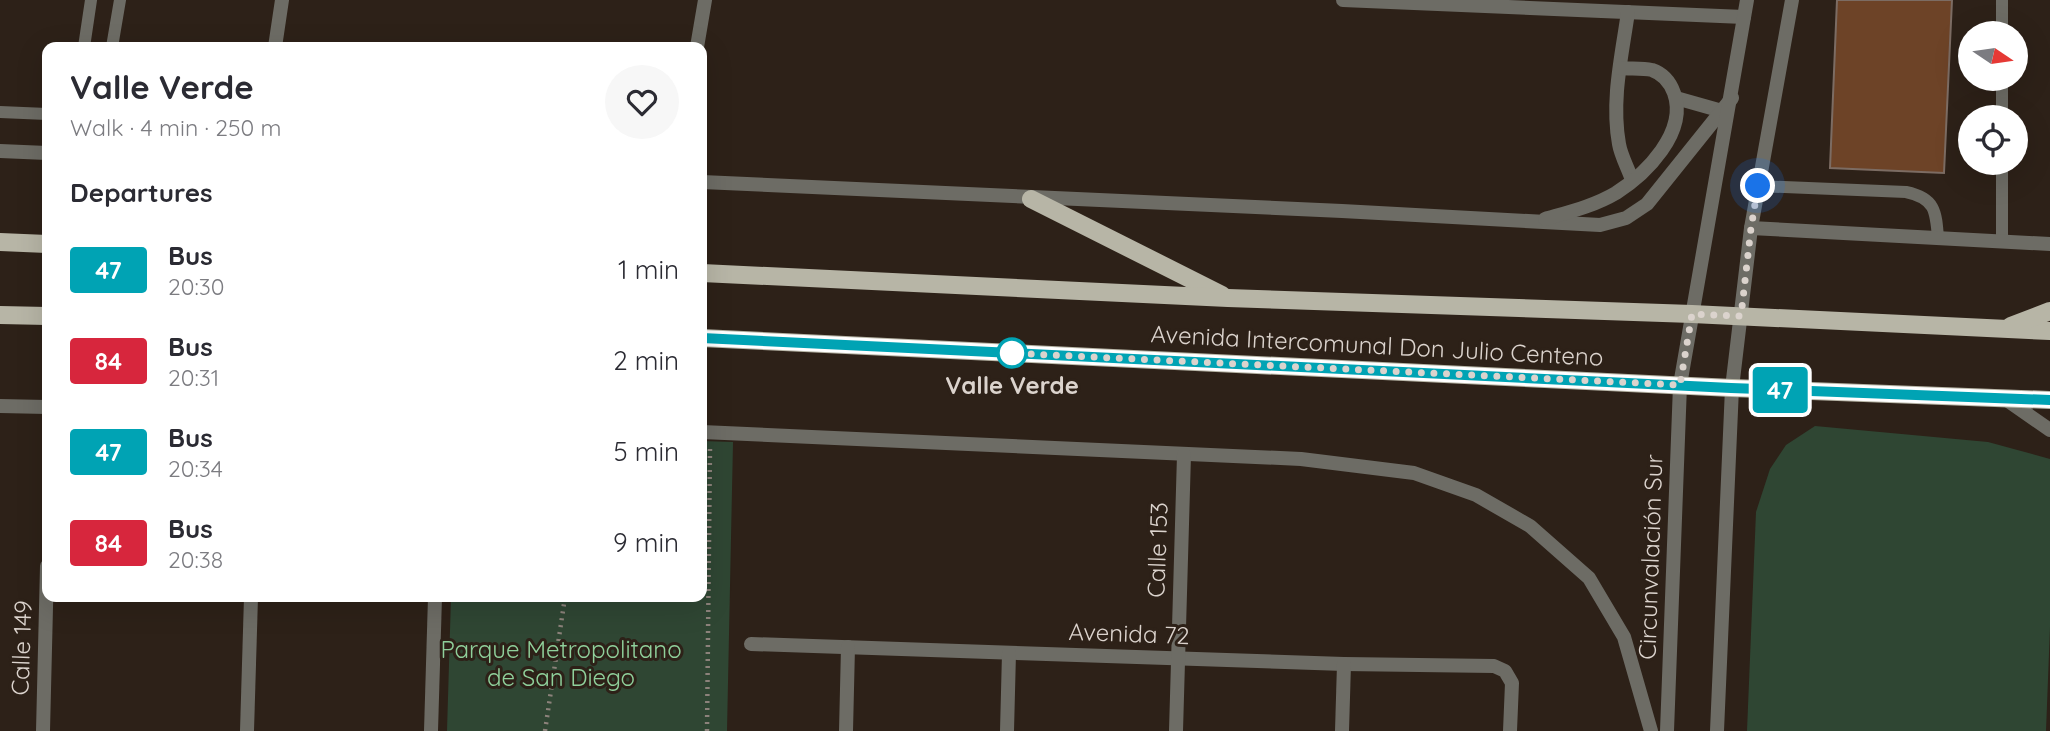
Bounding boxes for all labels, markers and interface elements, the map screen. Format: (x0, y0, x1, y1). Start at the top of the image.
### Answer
north arrow (1958, 21, 2028, 91)
map controls (1958, 21, 2028, 175)
button: heart (605, 65, 679, 139)
text: Valle Verde (70, 66, 254, 107)
button: locate (1958, 105, 2028, 175)
text: Walk · 4 min · 250 m (70, 113, 281, 142)
your location (1740, 168, 1775, 203)
text: Departures (70, 176, 213, 209)
text: Bus (168, 239, 213, 272)
text: 1 min (618, 253, 679, 286)
text: 47 (95, 255, 122, 285)
text: 20:30 (168, 272, 224, 301)
street label: Avenida Intercomunal Don Julio Centeno (1150, 318, 1604, 372)
text: Bus (168, 330, 213, 363)
marker: Valle Verde (997, 338, 1027, 368)
text: 2 min (613, 344, 679, 377)
text: 84 (95, 346, 122, 376)
text: 20:31 (168, 363, 219, 392)
line badge: 47 (1748, 367, 1812, 413)
place label: Valle Verde (945, 370, 1079, 400)
text: 47 (1767, 375, 1793, 405)
text: Bus (168, 421, 213, 454)
text: 5 min (613, 435, 679, 468)
text: 47 (95, 437, 122, 467)
text: 20:34 (168, 454, 223, 483)
street label: Circunvalación Sur (1631, 454, 1669, 660)
street label: Calle 153 (1140, 502, 1174, 598)
text: Bus (168, 512, 213, 545)
text: 9 min (613, 526, 679, 559)
text: 84 (95, 528, 122, 558)
text: 20:38 (168, 545, 223, 574)
street label: Calle 149 (4, 600, 38, 696)
street label: Avenida 72 (1068, 616, 1190, 650)
park label: Parque Metropolitano de San Diego (440, 634, 682, 692)

